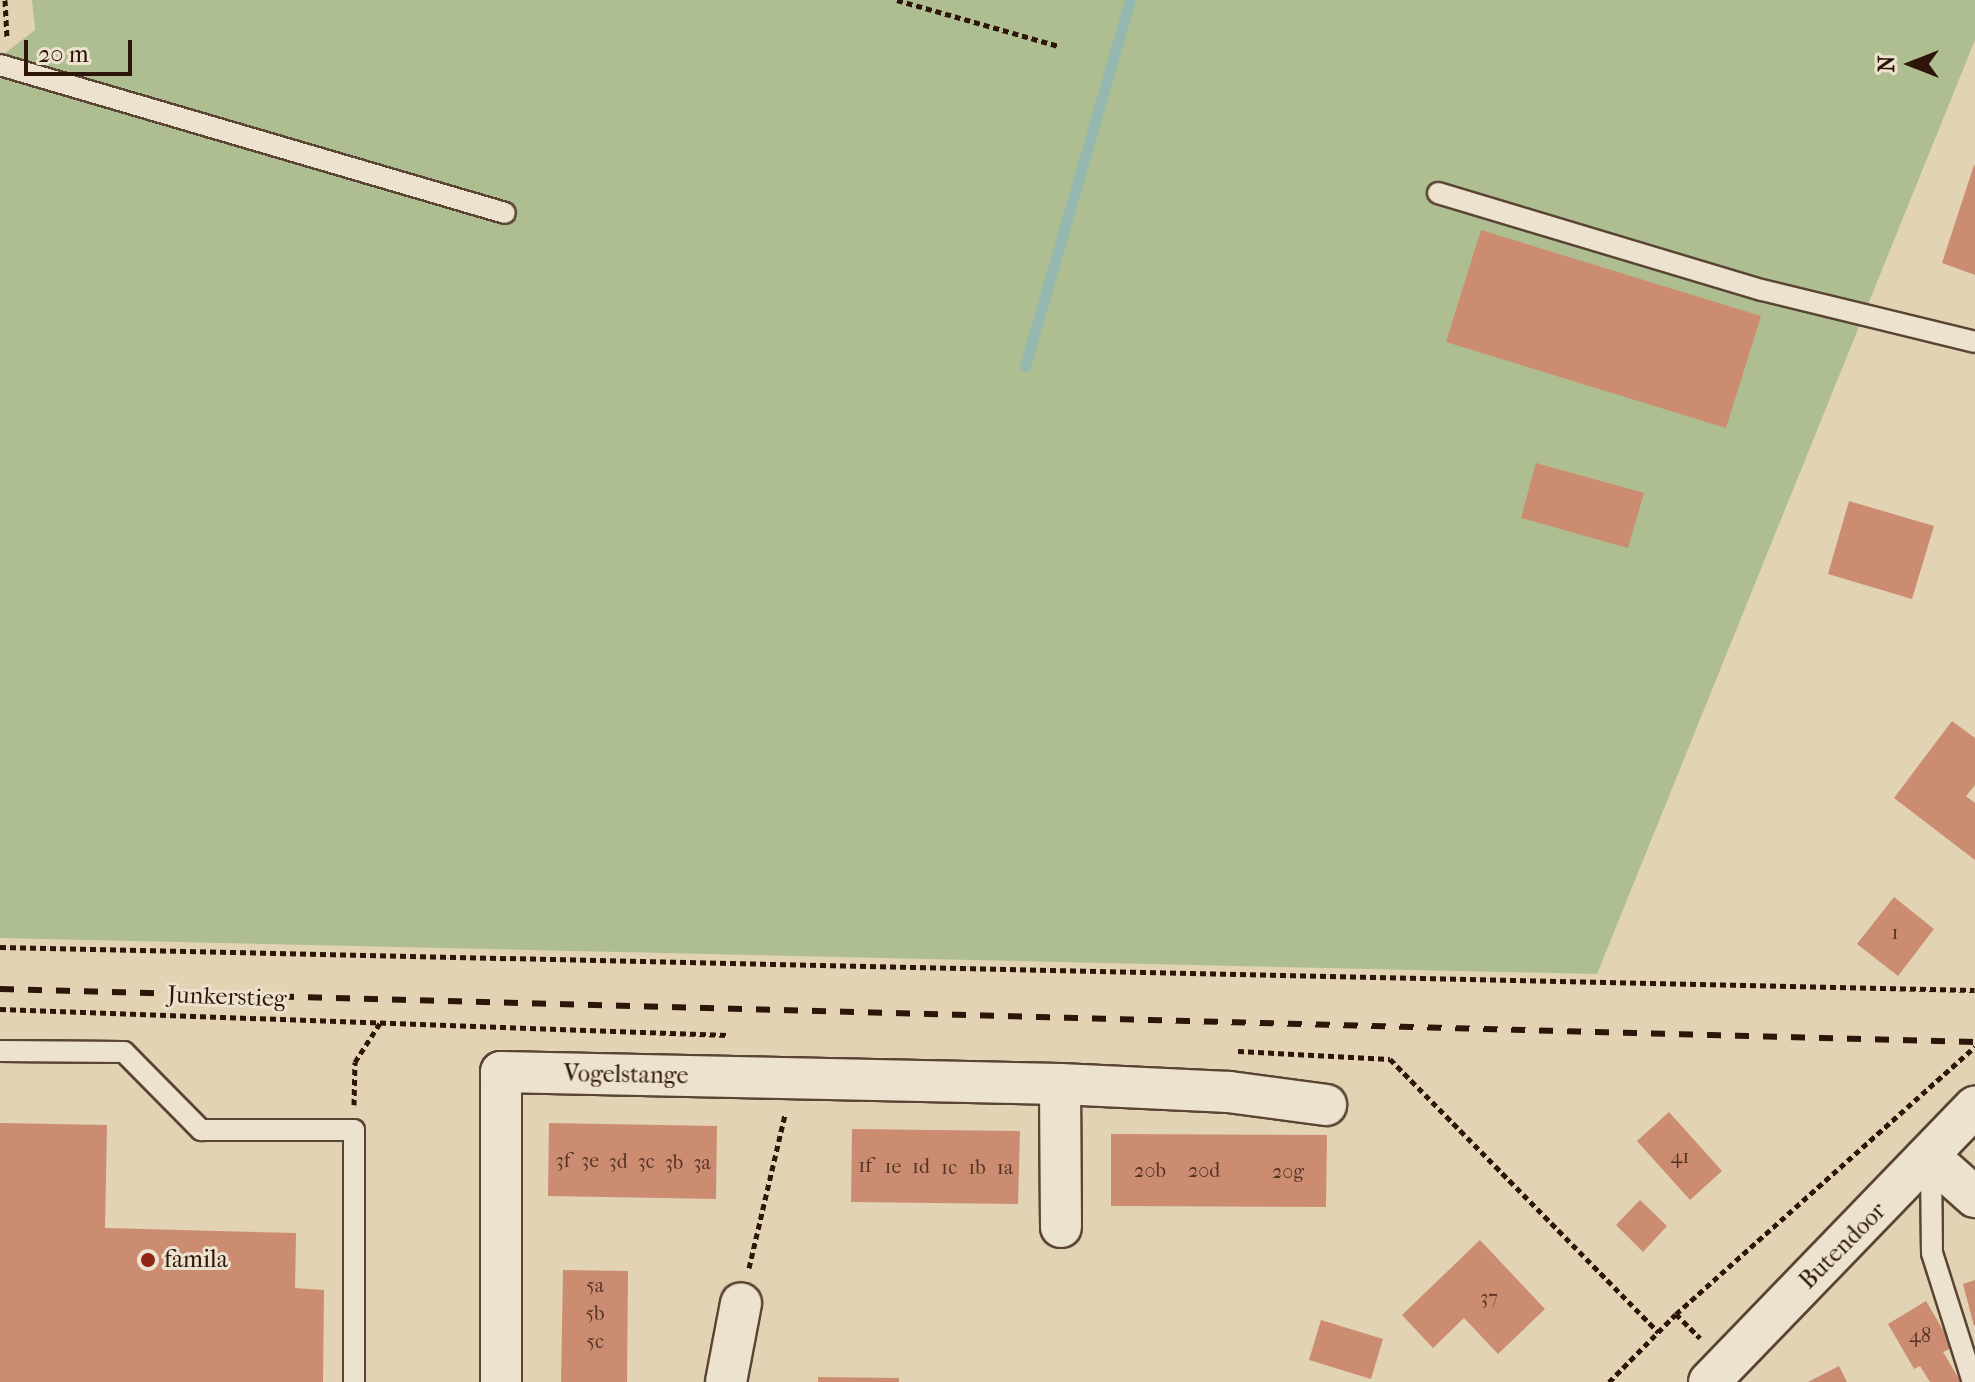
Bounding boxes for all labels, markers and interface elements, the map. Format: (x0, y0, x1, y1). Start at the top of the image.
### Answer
scale bar (28, 24, 136, 74)
north arrow (1871, 24, 1951, 104)
text: 20 m (38, 40, 89, 68)
text: N (1874, 56, 1900, 72)
house number: 1 (1891, 920, 1899, 944)
street label: Junkerstieg (167, 981, 287, 1013)
street label: Vogelstange (563, 1060, 689, 1090)
house number: 41 (1671, 1144, 1689, 1168)
house number: 3f (556, 1148, 570, 1172)
house number: 3e (581, 1148, 599, 1172)
house number: 3d (608, 1149, 628, 1173)
house number: 3c (637, 1149, 655, 1173)
house number: 3b (665, 1150, 683, 1174)
house number: 3a (693, 1150, 711, 1174)
house number: 1f (858, 1153, 872, 1177)
house number: 1e (884, 1154, 902, 1178)
house number: 1d (912, 1154, 930, 1178)
house number: 1c (941, 1155, 957, 1179)
house number: 1b (968, 1155, 986, 1179)
house number: 1a (997, 1155, 1013, 1179)
house number: 20b (1134, 1158, 1166, 1182)
house number: 20d (1188, 1158, 1220, 1182)
house number: 20g (1272, 1159, 1304, 1183)
street label: Butendoor (1794, 1197, 1892, 1295)
place label: famila (164, 1246, 228, 1274)
marker: famila (139, 1251, 157, 1269)
house number: 5a (586, 1273, 604, 1297)
house number: 37 (1480, 1285, 1498, 1309)
house number: 5b (585, 1301, 605, 1325)
house number: 48 (1909, 1323, 1931, 1347)
house number: 5c (586, 1329, 604, 1353)

